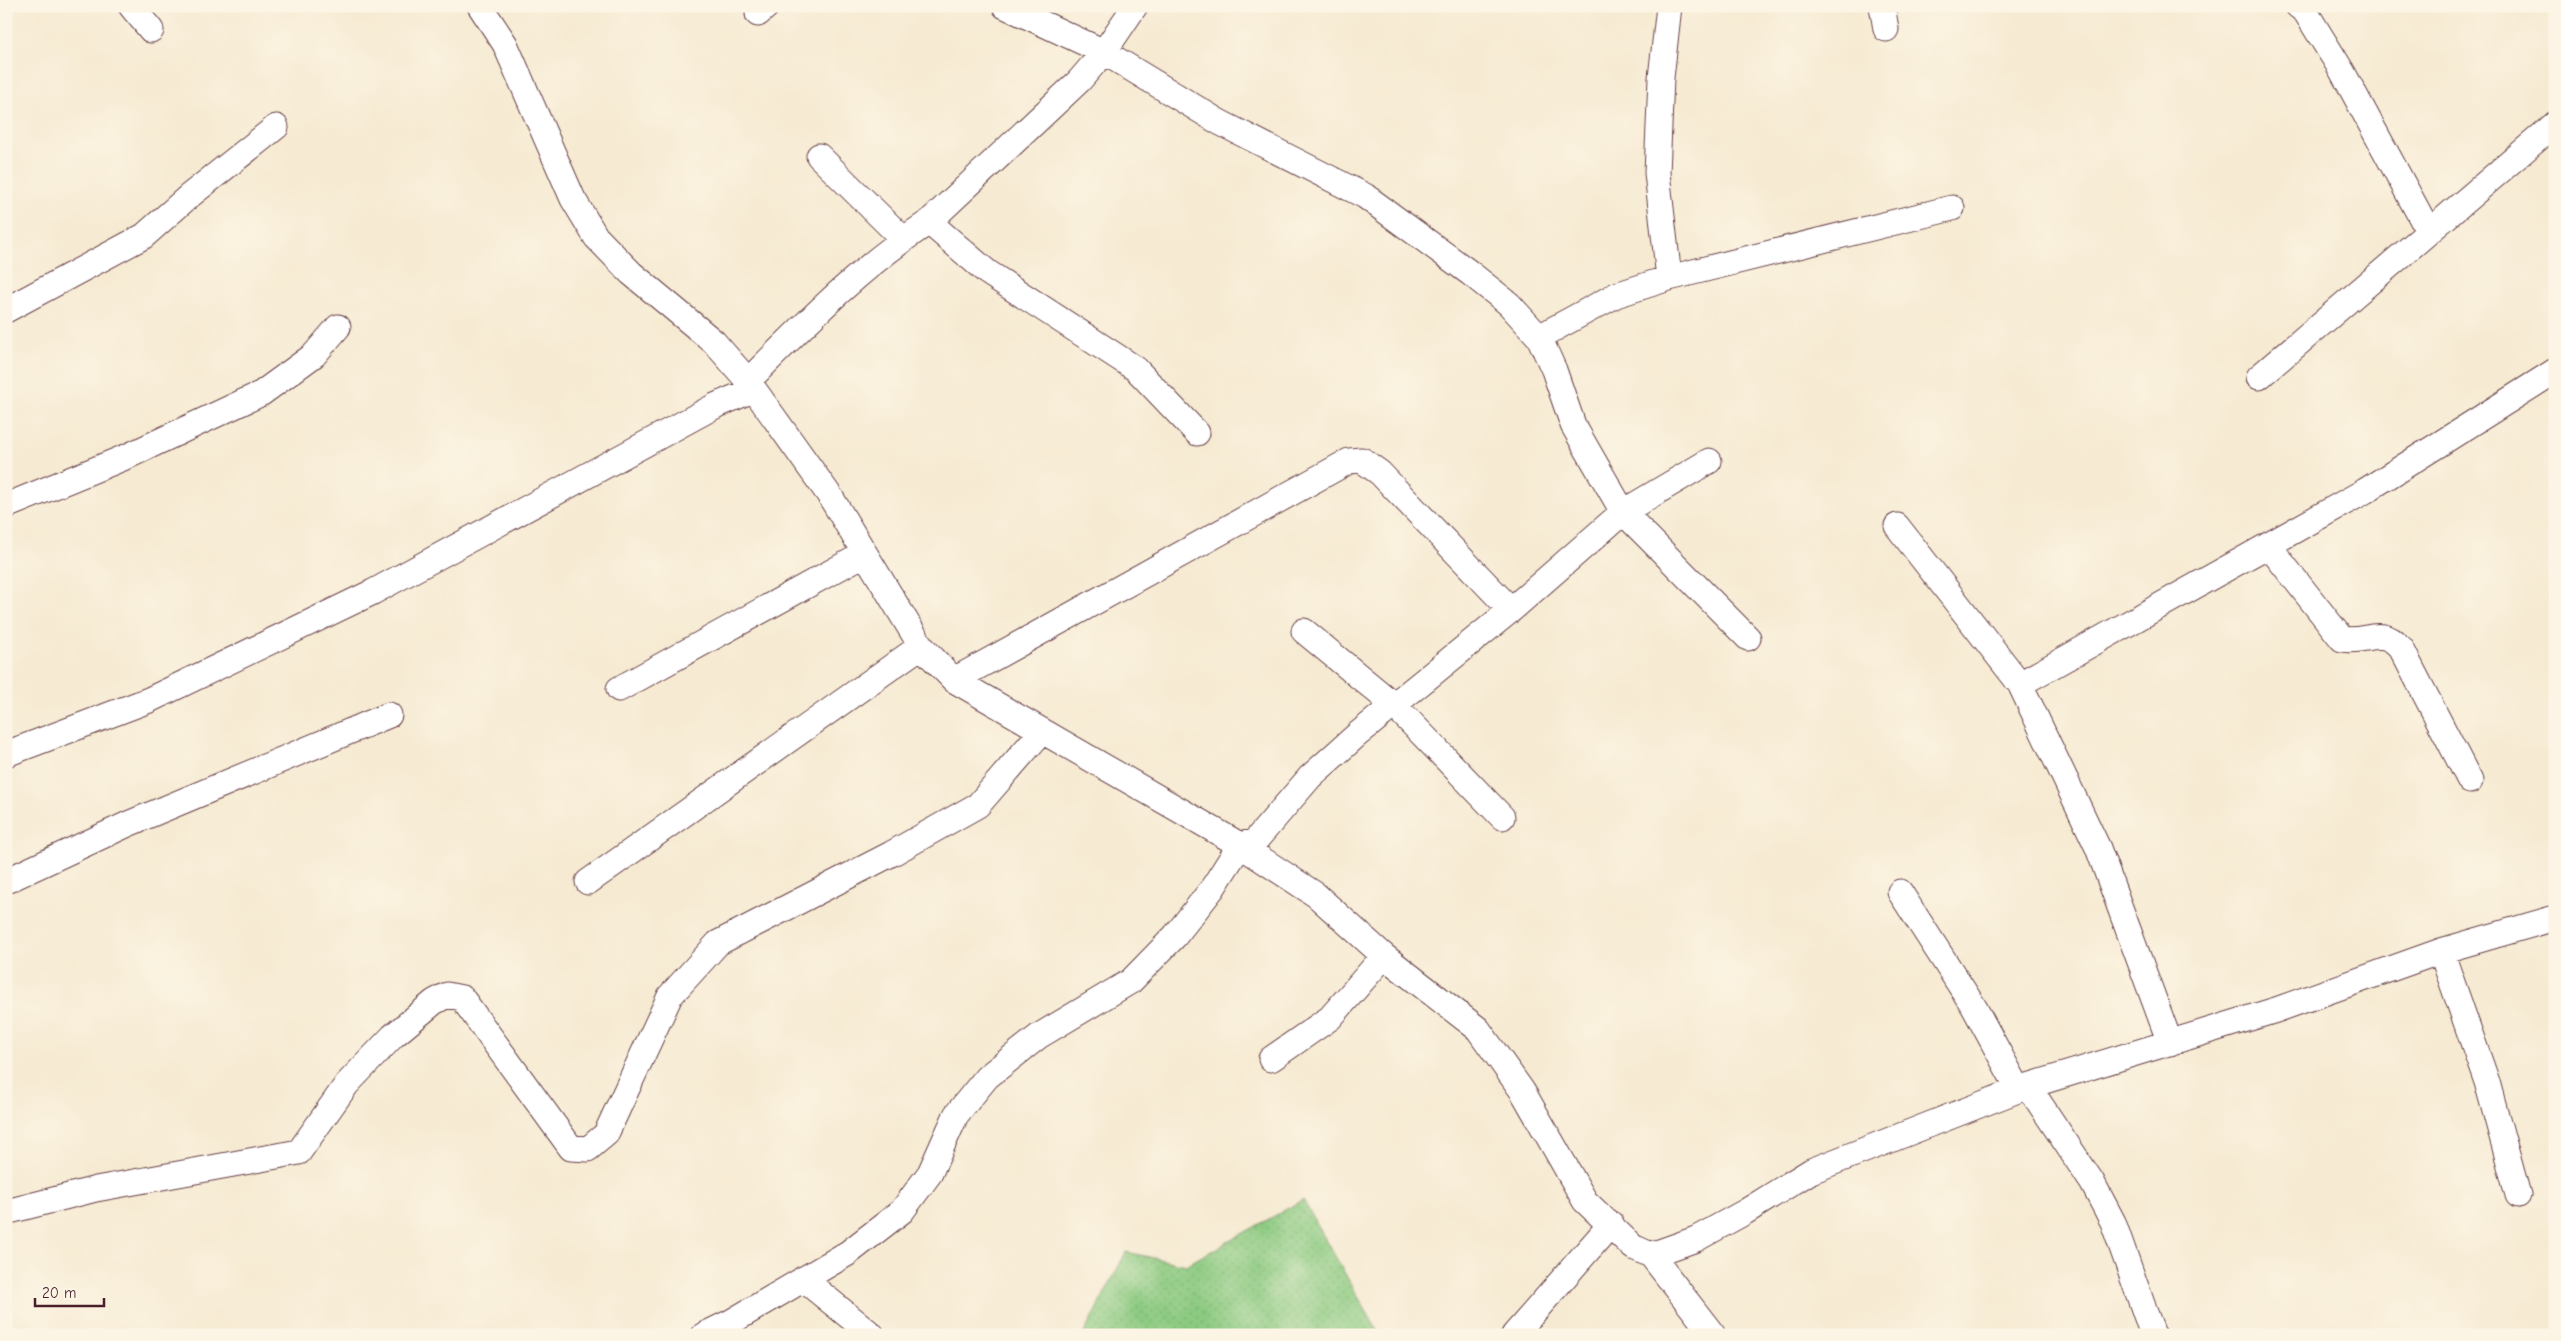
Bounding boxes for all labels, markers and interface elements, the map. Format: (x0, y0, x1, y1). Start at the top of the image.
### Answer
scale bar (35, 1276, 104, 1308)
text: 20 m (42, 1284, 76, 1302)

